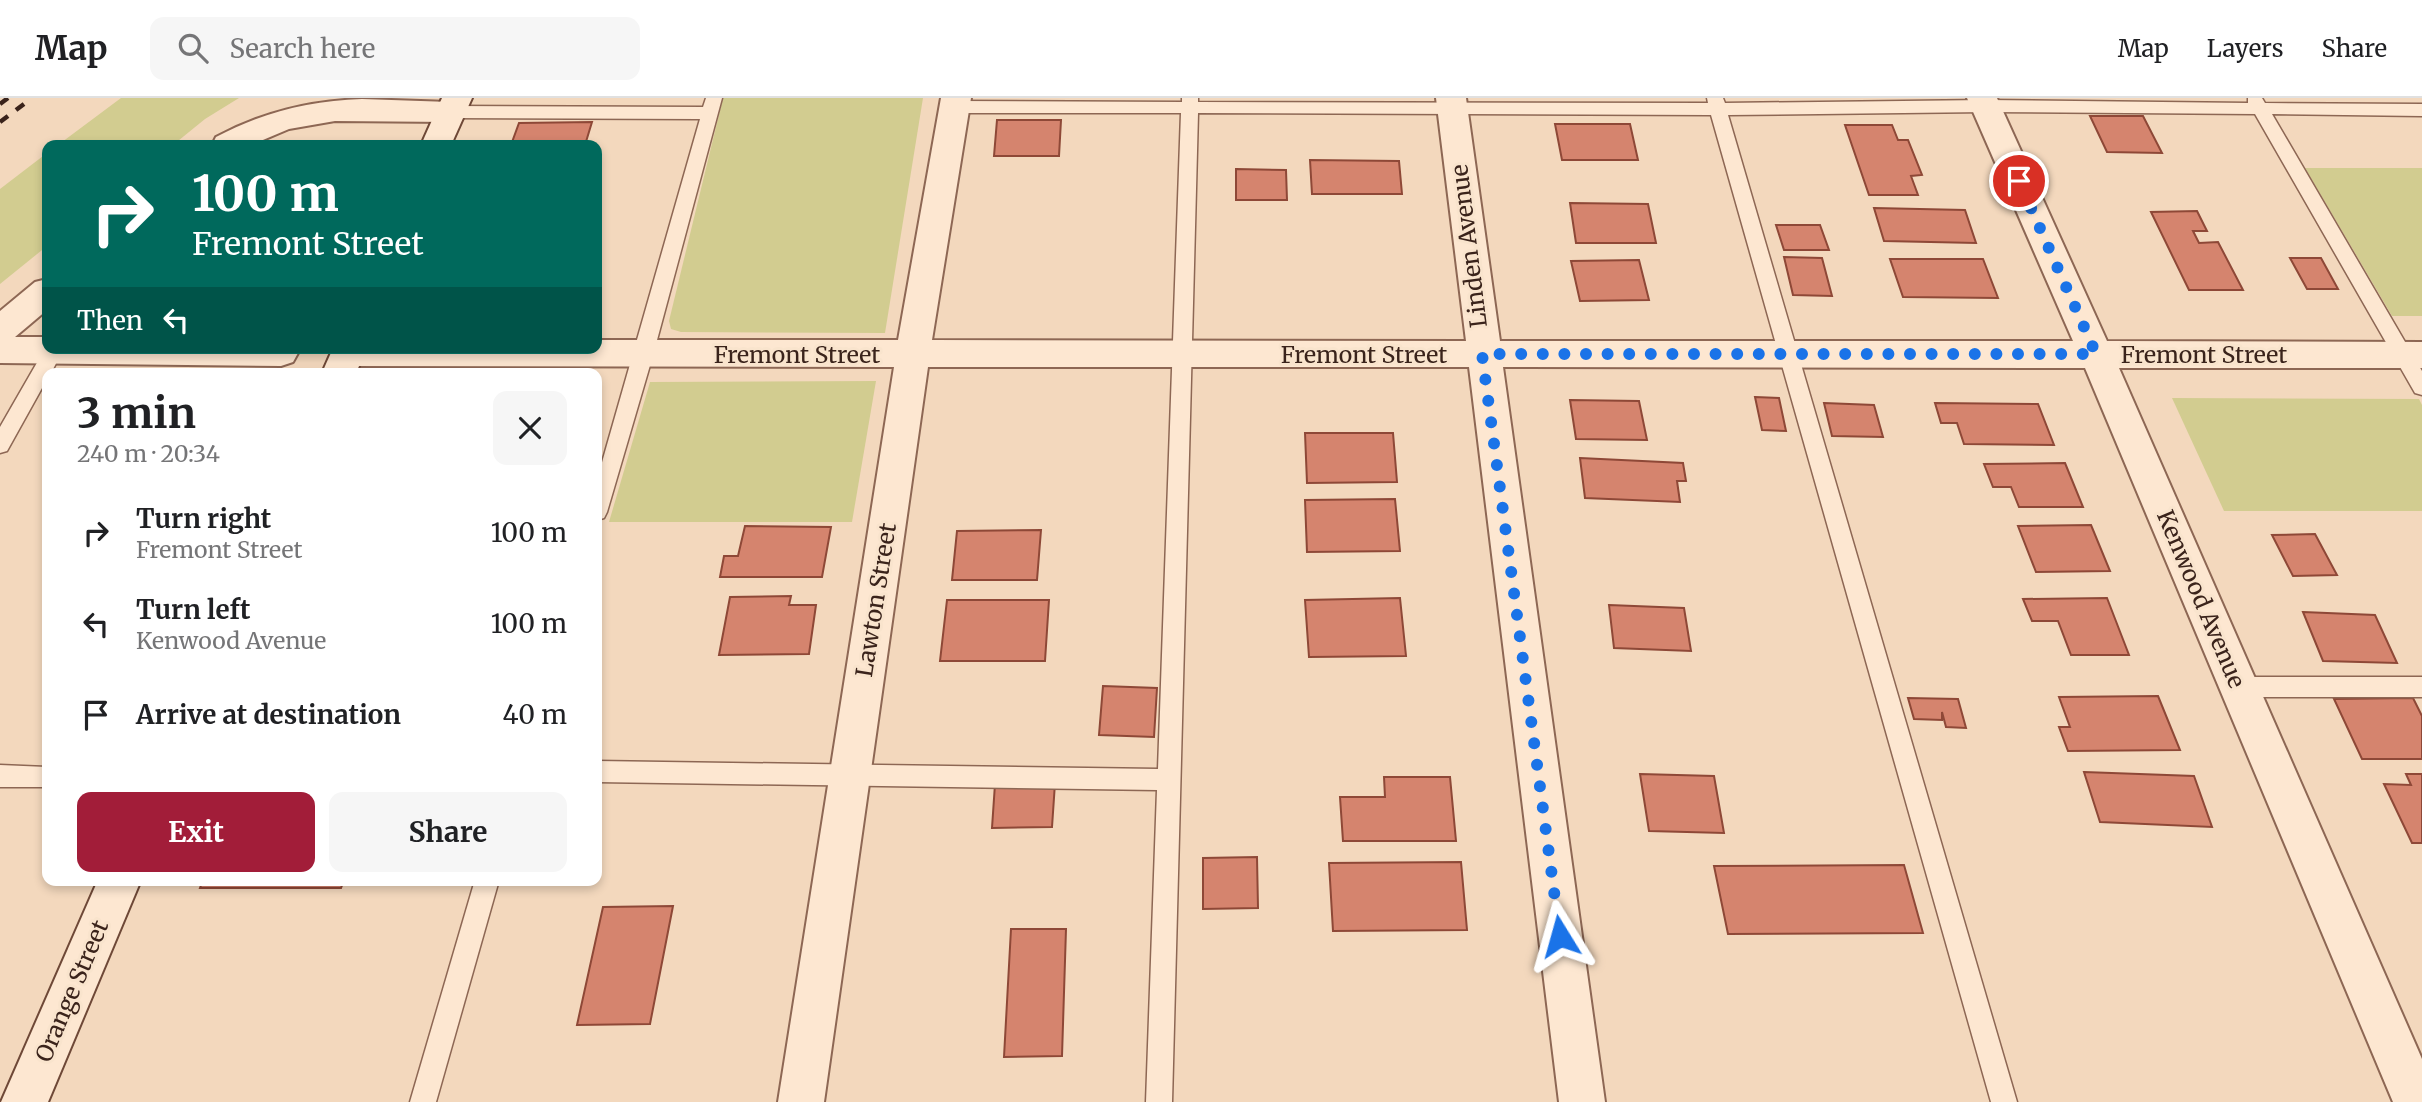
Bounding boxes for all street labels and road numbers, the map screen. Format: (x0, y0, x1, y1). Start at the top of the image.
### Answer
street label: Linden Avenue (1444, 163, 1493, 329)
street label: Fremont Street (714, 340, 880, 369)
street label: Fremont Street (1281, 340, 1447, 369)
street label: Fremont Street (2121, 340, 2287, 369)
street label: Kenwood Avenue (2151, 506, 2252, 692)
street label: Lawton Street (849, 521, 902, 679)
street label: Orange Street (29, 916, 114, 1066)

